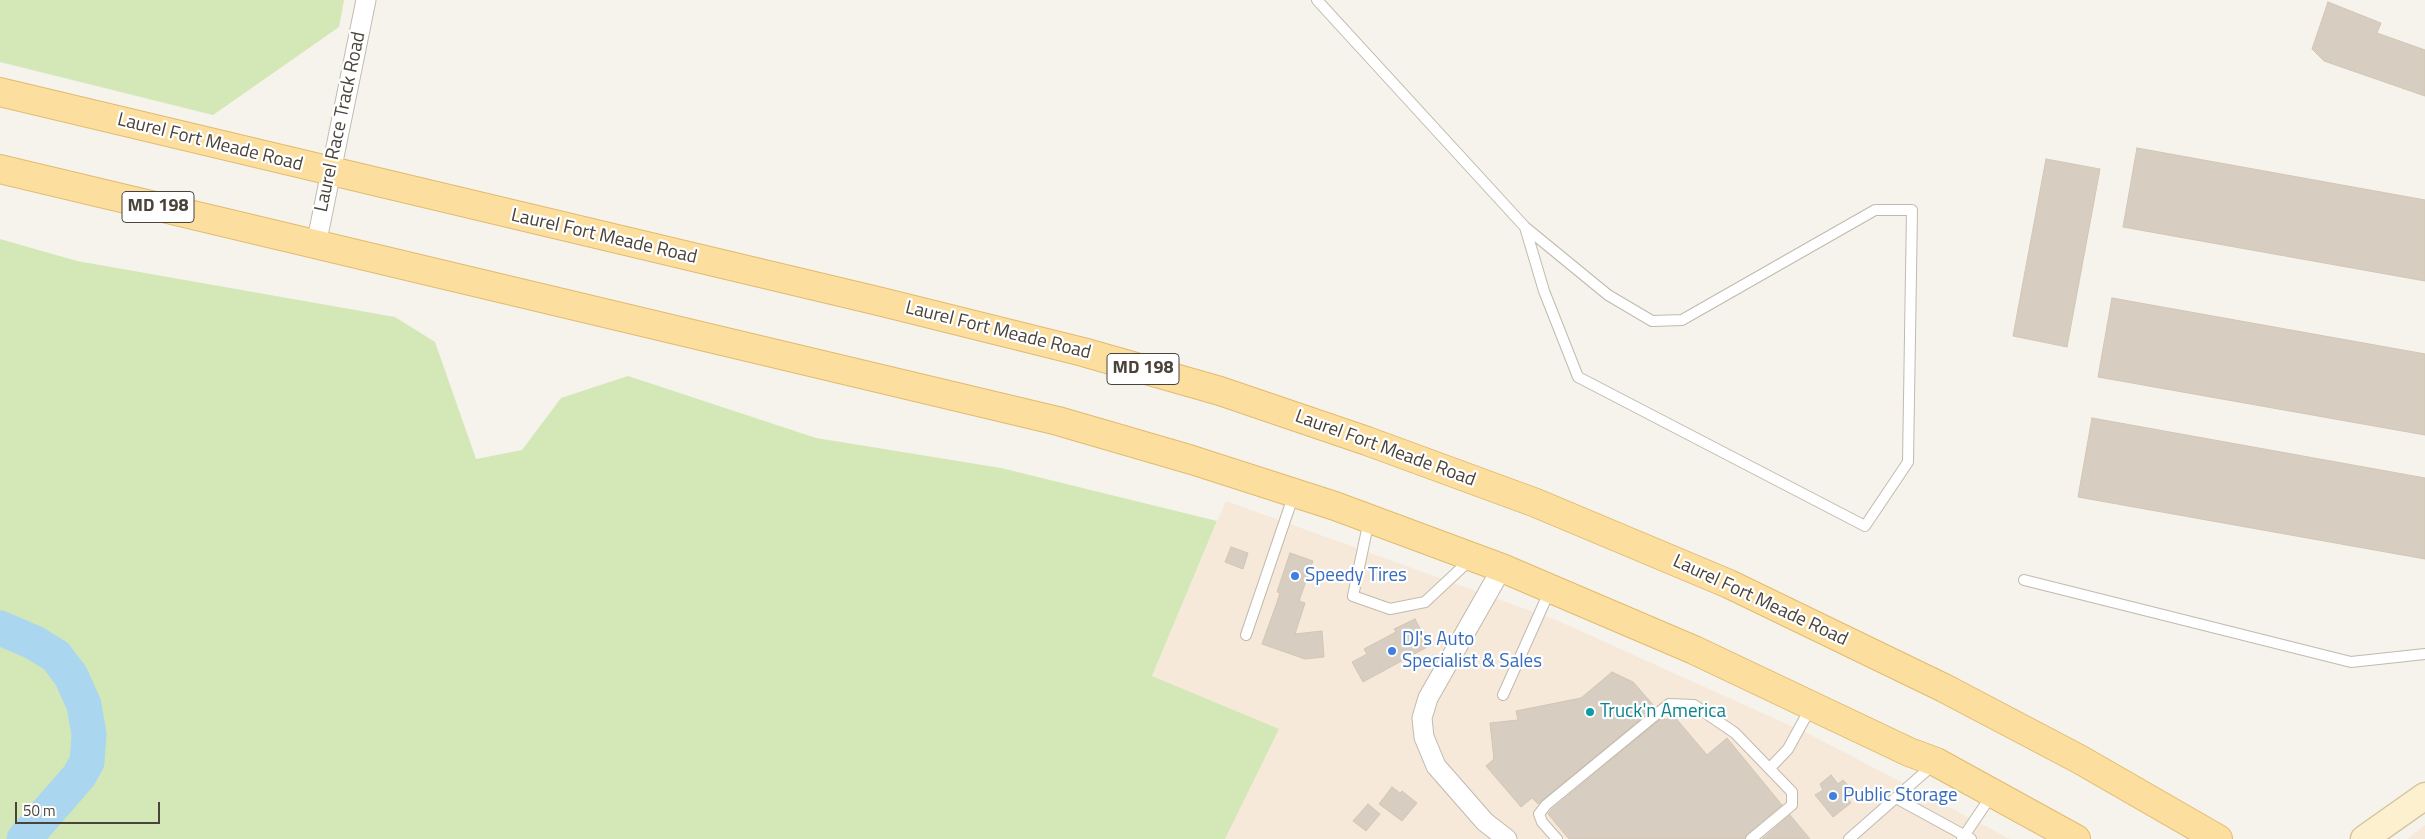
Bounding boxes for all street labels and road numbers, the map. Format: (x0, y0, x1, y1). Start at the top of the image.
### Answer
street label: Laurel Race Track Road (311, 30, 371, 214)
street label: Laurel Fort Meade Road (115, 109, 305, 177)
road number: MD 198 (122, 192, 194, 222)
street label: Laurel Fort Meade Road (509, 204, 699, 270)
street label: Laurel Fort Meade Road (903, 297, 1093, 365)
road number: MD 198 (1107, 354, 1179, 384)
street label: Laurel Fort Meade Road (1292, 406, 1478, 492)
street label: Laurel Fort Meade Road (1669, 550, 1851, 652)

